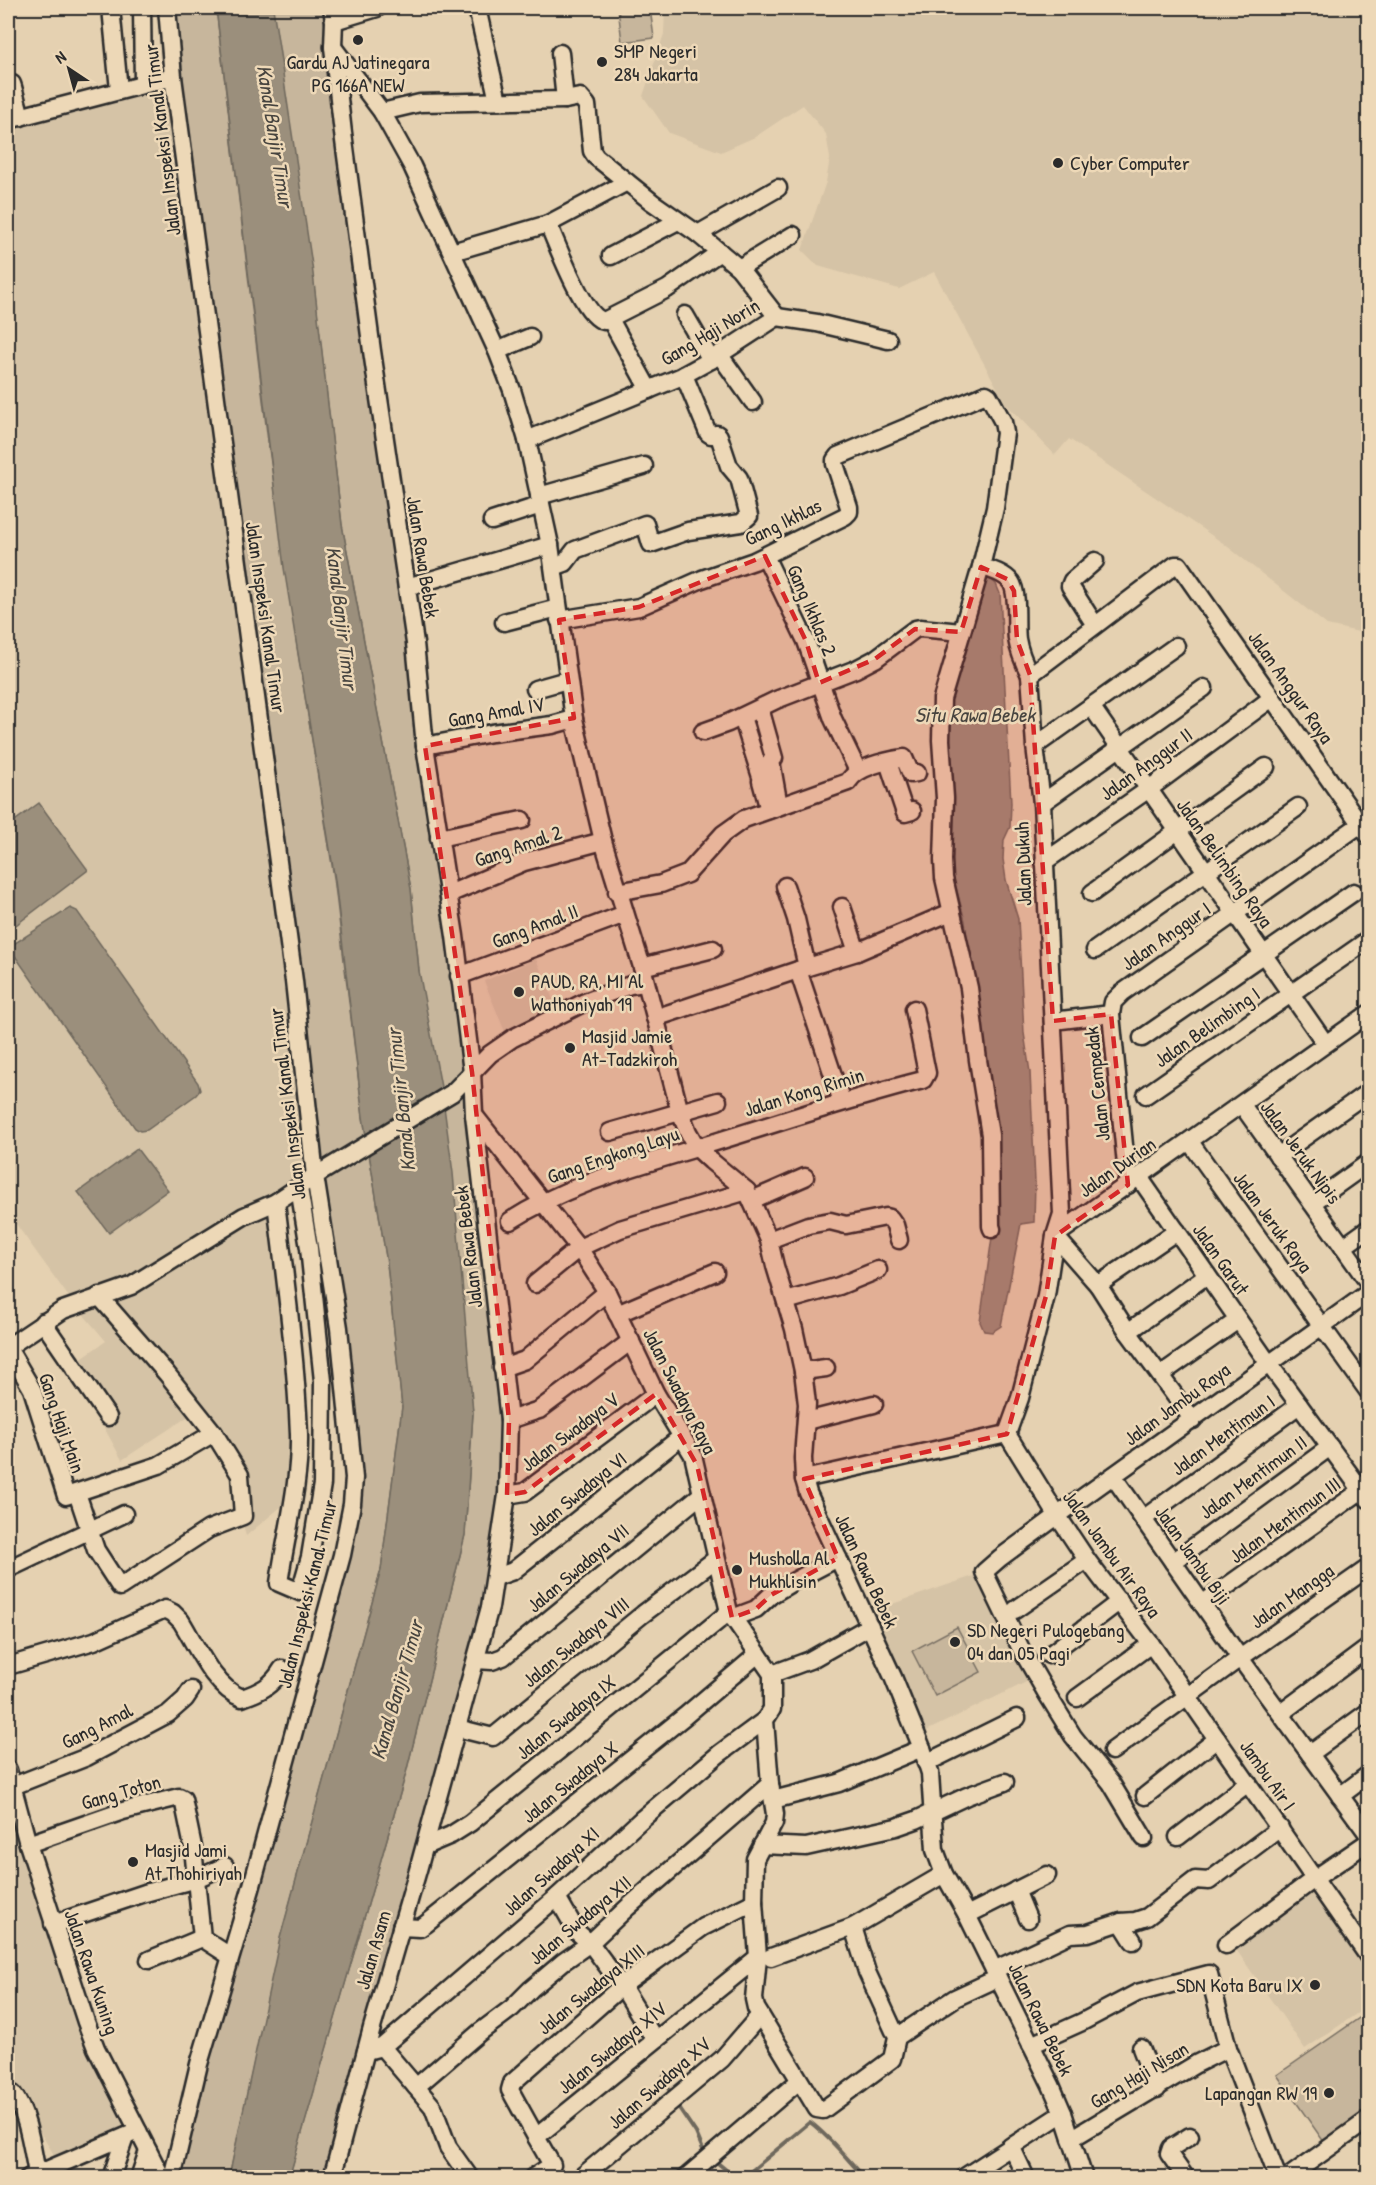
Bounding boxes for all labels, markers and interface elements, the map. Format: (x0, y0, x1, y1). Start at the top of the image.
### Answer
marker: Gardu AJ Jatinegara PG 166A NEW (351, 33, 365, 47)
place label: SMP Negeri 284 Jakarta (614, 37, 698, 87)
north arrow (39, 39, 99, 99)
street label: Jalan Inspeksi Kanal Timur (136, 42, 187, 238)
text: N (50, 45, 70, 68)
place label: Gardu AJ Jatinegara PG 166A NEW (286, 48, 430, 98)
marker: SMP Negeri 284 Jakarta (595, 55, 609, 69)
water label: Kanal Banjir Timur (250, 63, 302, 212)
place label: Cyber Computer (1070, 149, 1190, 176)
marker: Cyber Computer (1051, 156, 1065, 170)
street label: Gang Haji Norin (655, 291, 764, 372)
street label: Gang Ikhlas (740, 491, 826, 552)
street label: Jalan Rawa Bebek (401, 494, 446, 620)
street label: Jalan Inspeksi Kanal Timur (240, 519, 293, 715)
water label: Kanal Banjir Timur (319, 545, 366, 694)
street label: Gang Ikhlas 2 (781, 560, 844, 660)
street label: Jalan Anggur Raya (1242, 625, 1340, 749)
street label: Gang Amal IV (446, 690, 547, 733)
water label: Situ Rawa Bebek (915, 700, 1037, 729)
street label: Jalan Anggur II (1094, 721, 1197, 806)
street label: Jalan Belimbing Raya (1171, 793, 1280, 933)
street label: Gang Amal 2 (471, 818, 566, 873)
street label: Jalan Dukuh (1008, 821, 1037, 907)
street label: Jalan Anggur I (1116, 895, 1216, 976)
street label: Gang Amal II (488, 897, 582, 954)
place label: PAUD, RA, MI Al Wathoniyah 19 (531, 967, 644, 1017)
street label: Jalan Belimbing I (1148, 980, 1265, 1073)
marker: PAUD, RA, MI Al Wathoniyah 19 (512, 985, 526, 999)
street label: Jalan Inspeksi Kanal Timur (261, 1006, 312, 1202)
place label: Masjid Jamie At-Tadzkiroh (582, 1022, 677, 1072)
water label: Kanal Banjir Timur (378, 1024, 422, 1173)
street label: Jalan Cempedak (1077, 1025, 1116, 1143)
marker: Masjid Jamie At-Tadzkiroh (563, 1041, 577, 1055)
street label: Jalan Kong Rimin (741, 1061, 867, 1123)
street label: Jalan Jeruk Nipis (1255, 1094, 1348, 1209)
street label: Gang Engkong Layu (543, 1119, 682, 1190)
street label: Jalan Durian (1073, 1130, 1161, 1203)
street label: Jalan Jeruk Raya (1227, 1166, 1319, 1278)
street label: Jalan Rawa Bebek (447, 1184, 488, 1310)
street label: Jalan Garut (1187, 1217, 1257, 1301)
street label: Jalan Swadaya Raya (637, 1323, 724, 1459)
street label: Jalan Jambu Raya (1118, 1356, 1235, 1451)
street label: Gang Haji Main (33, 1369, 92, 1477)
street label: Jalan Swadaya V (515, 1385, 625, 1477)
street label: Jalan Mentimun I (1165, 1388, 1280, 1481)
street label: Jalan Mentimun II (1193, 1428, 1312, 1525)
street label: Jalan Swadaya VI (521, 1445, 632, 1542)
street label: Jalan Mentimun III (1224, 1470, 1346, 1569)
street label: Jalan Jambu Air Raya (1057, 1484, 1168, 1623)
street label: Jalan Inspeksi Kanal Timur (270, 1497, 343, 1691)
street label: Jalan Jambu Biji (1149, 1500, 1238, 1610)
street label: Jalan Rawa Bebek (829, 1509, 906, 1632)
street label: Jalan Swadaya VII (521, 1517, 634, 1618)
place label: Musholla Al Mukhlisin (749, 1544, 830, 1594)
street label: Jalan Mangga (1244, 1557, 1339, 1634)
marker: Musholla Al Mukhlisin (730, 1563, 744, 1577)
street label: Jalan Swadaya VIII (517, 1590, 635, 1693)
water label: Kanal Banjir Timur (363, 1614, 431, 1763)
place label: SD Negeri Pulogebang 04 dan 05 Pagi (967, 1616, 1124, 1666)
marker: SD Negeri Pulogebang 04 dan 05 Pagi (948, 1635, 962, 1649)
street label: Jalan Swadaya IX (510, 1668, 621, 1765)
street label: Gang Amal (57, 1696, 138, 1755)
street label: Jalan Swadaya X (516, 1734, 624, 1829)
street label: Jambu Air I (1234, 1734, 1303, 1816)
street label: Gang Toton (78, 1767, 164, 1816)
street label: Jalan Swadaya XI (496, 1820, 605, 1921)
place label: Masjid Jami At Thohiriyah (145, 1836, 242, 1886)
marker: Masjid Jami At Thohiriyah (126, 1855, 140, 1869)
street label: Jalan Swadaya XII (523, 1869, 637, 1971)
street label: Jalan Rawa Kuning (58, 1906, 127, 2038)
street label: Jalan Asam (348, 1907, 397, 1992)
street label: Jalan Swadaya XIII (531, 1937, 650, 2040)
street label: Jalan Rawa Bebek (1002, 1957, 1081, 2080)
place label: SDN Kota Baru IX (1176, 1971, 1303, 1998)
marker: SDN Kota Baru IX (1308, 1978, 1322, 1992)
street label: Jalan Swadaya XIV (552, 1995, 672, 2100)
street label: Jalan Swadaya XV (601, 2030, 716, 2135)
street label: Gang Haji Nisan (1084, 2034, 1193, 2115)
place label: Lapangan RW 19 (1205, 2079, 1317, 2106)
marker: Lapangan RW 19 (1322, 2086, 1336, 2100)

